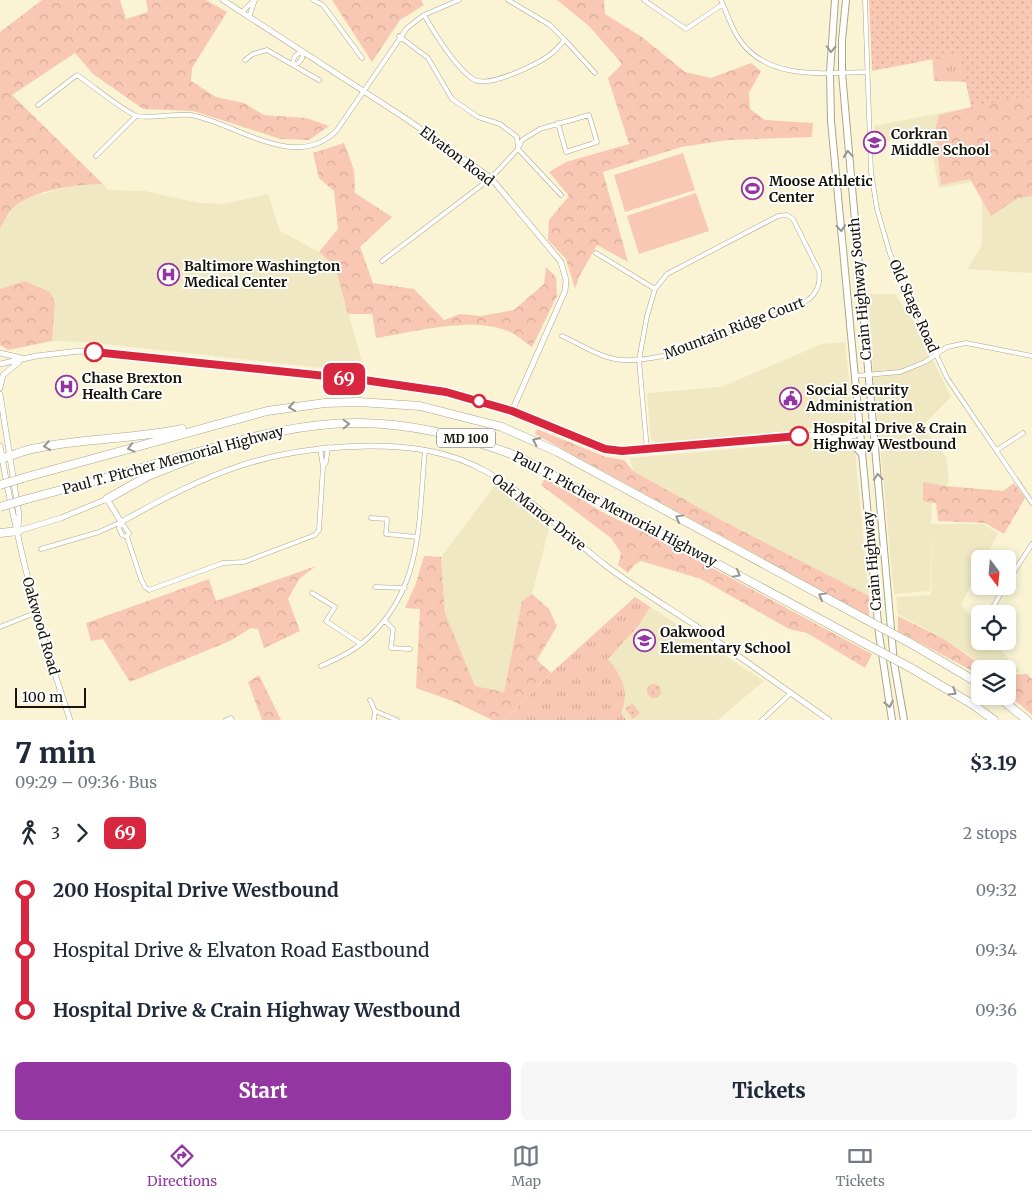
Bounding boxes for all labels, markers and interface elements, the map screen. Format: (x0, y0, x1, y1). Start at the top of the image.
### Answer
one-way arrow (826, 45, 836, 53)
street label: Elvaton Road (416, 122, 498, 190)
place label: Corkran Middle School (891, 125, 990, 159)
school or university icon: Corkran Middle School (863, 130, 887, 154)
one-way arrow (843, 149, 854, 157)
place label: Moose Athletic Center (769, 172, 873, 206)
sports icon: Moose Athletic Center (741, 177, 765, 201)
street label: Crain Highway South (845, 217, 875, 361)
one-way arrow (835, 224, 846, 232)
place label: Baltimore Washington Medical Center (184, 257, 341, 291)
street label: Old Stage Road (885, 257, 943, 356)
hospital icon: Baltimore Washington Medical Center (156, 262, 180, 286)
street label: Mountain Ridge Court (661, 293, 807, 363)
unlabelled marker (84, 342, 104, 362)
line badge: 69 (322, 363, 366, 395)
text: 69 (333, 367, 355, 390)
place label: Chase Brexton Health Care (82, 369, 182, 403)
hospital icon: Chase Brexton Health Care (54, 374, 78, 398)
place label: Social Security Administration (805, 381, 913, 415)
public building icon: Social Security Administration (778, 386, 802, 410)
unlabelled marker (472, 394, 486, 408)
one-way arrow (288, 401, 296, 412)
one-way arrow (342, 418, 350, 429)
place label: Hospital Drive & Crain Highway Westbound (813, 419, 967, 453)
street label: Paul T. Pitcher Memorial Highway (60, 422, 287, 498)
marker: Hospital Drive & Crain Highway Westbound (789, 426, 809, 446)
road number: MD 100 (437, 428, 495, 448)
one-way arrow (532, 437, 541, 448)
one-way arrow (43, 441, 51, 451)
one-way arrow (128, 443, 136, 453)
street label: Paul T. Pitcher Memorial Highway (510, 447, 721, 571)
street label: Oak Manor Drive (488, 470, 590, 554)
one-way arrow (872, 473, 883, 481)
street label: Crain Highway (859, 510, 885, 612)
one-way arrow (676, 514, 685, 524)
north arrow (971, 550, 1016, 595)
map controls (971, 550, 1016, 705)
one-way arrow (732, 568, 741, 578)
street label: Oakwood Road (18, 575, 64, 678)
one-way arrow (818, 592, 827, 602)
button: locate (971, 605, 1016, 650)
place label: Oakwood Elementary School (660, 623, 791, 657)
school or university icon: Oakwood Elementary School (632, 628, 656, 652)
button: layers (971, 660, 1016, 705)
scale bar (15, 685, 86, 708)
one-way arrow (948, 686, 957, 696)
text: 100 m (22, 688, 63, 706)
one-way arrow (884, 699, 894, 708)
text: 7 min (15, 735, 96, 771)
text: $3.19 (970, 751, 1017, 775)
text: 09:29 – 09:36 · Bus (15, 772, 157, 792)
icon: walk (15, 819, 43, 847)
icon: forward (68, 819, 96, 847)
text: 69 (114, 821, 136, 844)
text: 3 (51, 823, 60, 843)
text: 2 stops (963, 823, 1017, 843)
text: 200 Hospital Drive Westbound (53, 878, 339, 902)
text: 09:32 (976, 880, 1017, 900)
text: Hospital Drive & Elvaton Road Eastbound (53, 938, 429, 962)
text: 09:34 (975, 940, 1017, 960)
text: Hospital Drive & Crain Highway Westbound (53, 998, 460, 1022)
text: 09:36 (975, 1000, 1017, 1020)
button: Start (15, 1062, 511, 1120)
button: Tickets (521, 1062, 1017, 1120)
tab: Directions (147, 1142, 217, 1190)
tab: Map (511, 1142, 541, 1190)
tab: Tickets (835, 1142, 885, 1190)

